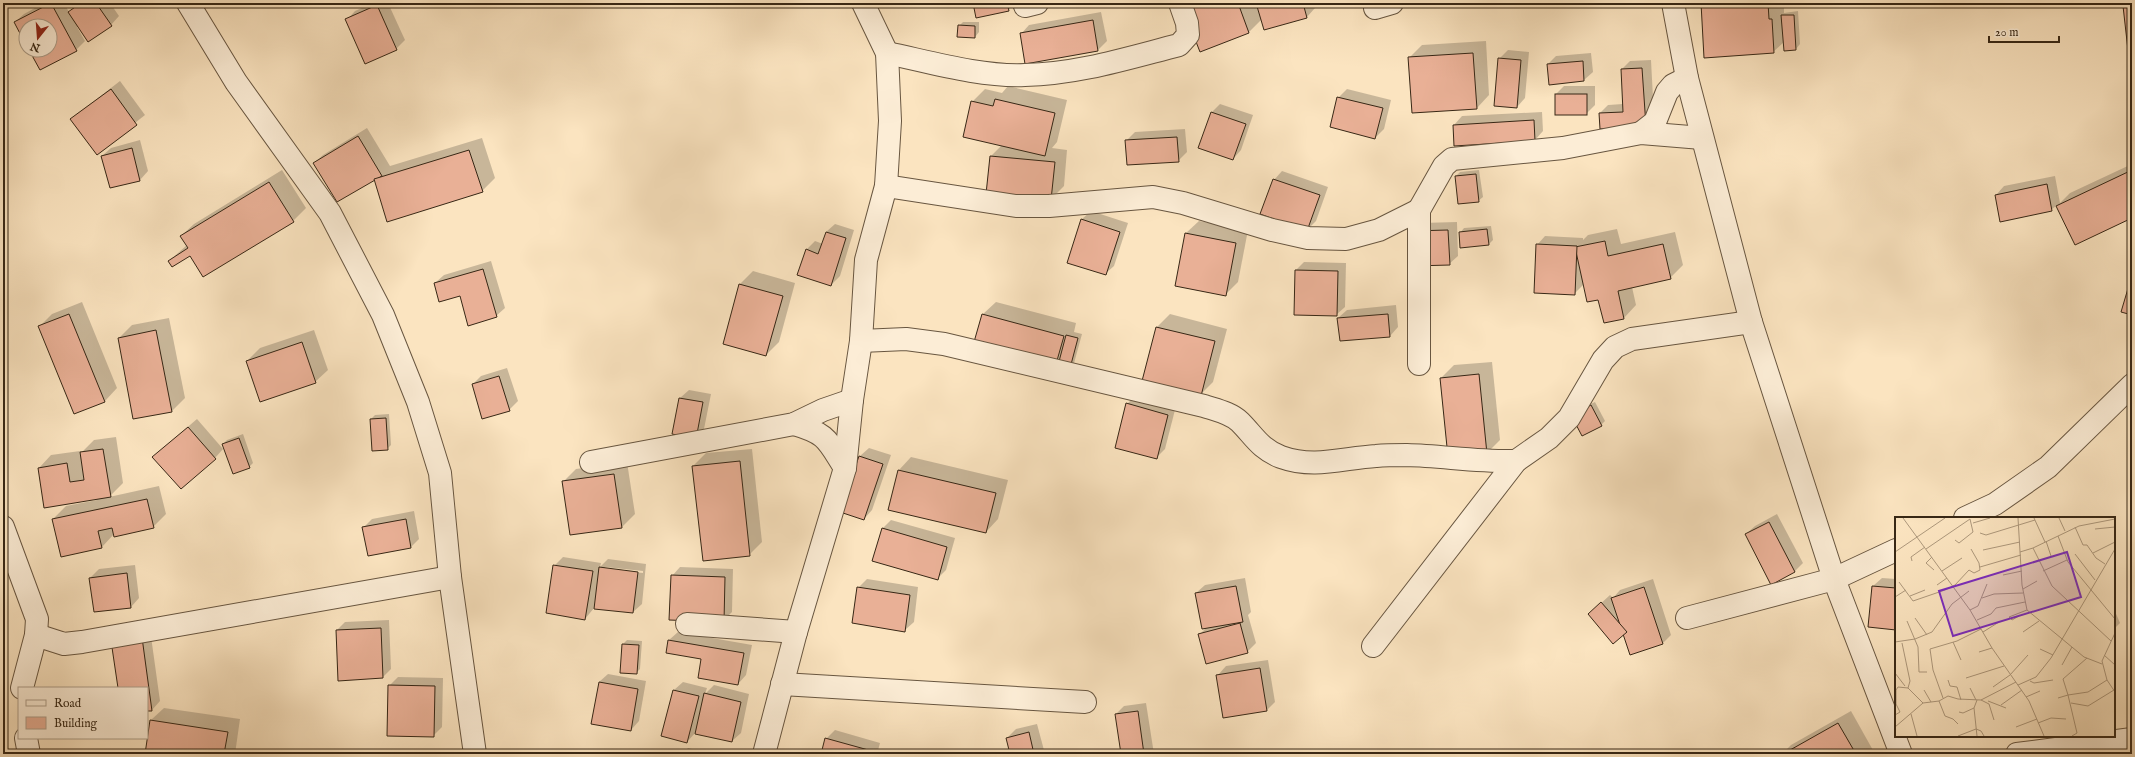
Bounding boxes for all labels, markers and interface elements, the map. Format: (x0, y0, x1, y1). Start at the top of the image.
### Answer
north arrow (18, 18, 58, 58)
scale bar (1989, 18, 2059, 44)
text: 20 m (1995, 25, 2018, 40)
text: N (28, 38, 43, 55)
inset map (1895, 517, 2115, 737)
legend (18, 687, 148, 739)
text: Road (54, 696, 82, 711)
text: Building (54, 716, 98, 731)

